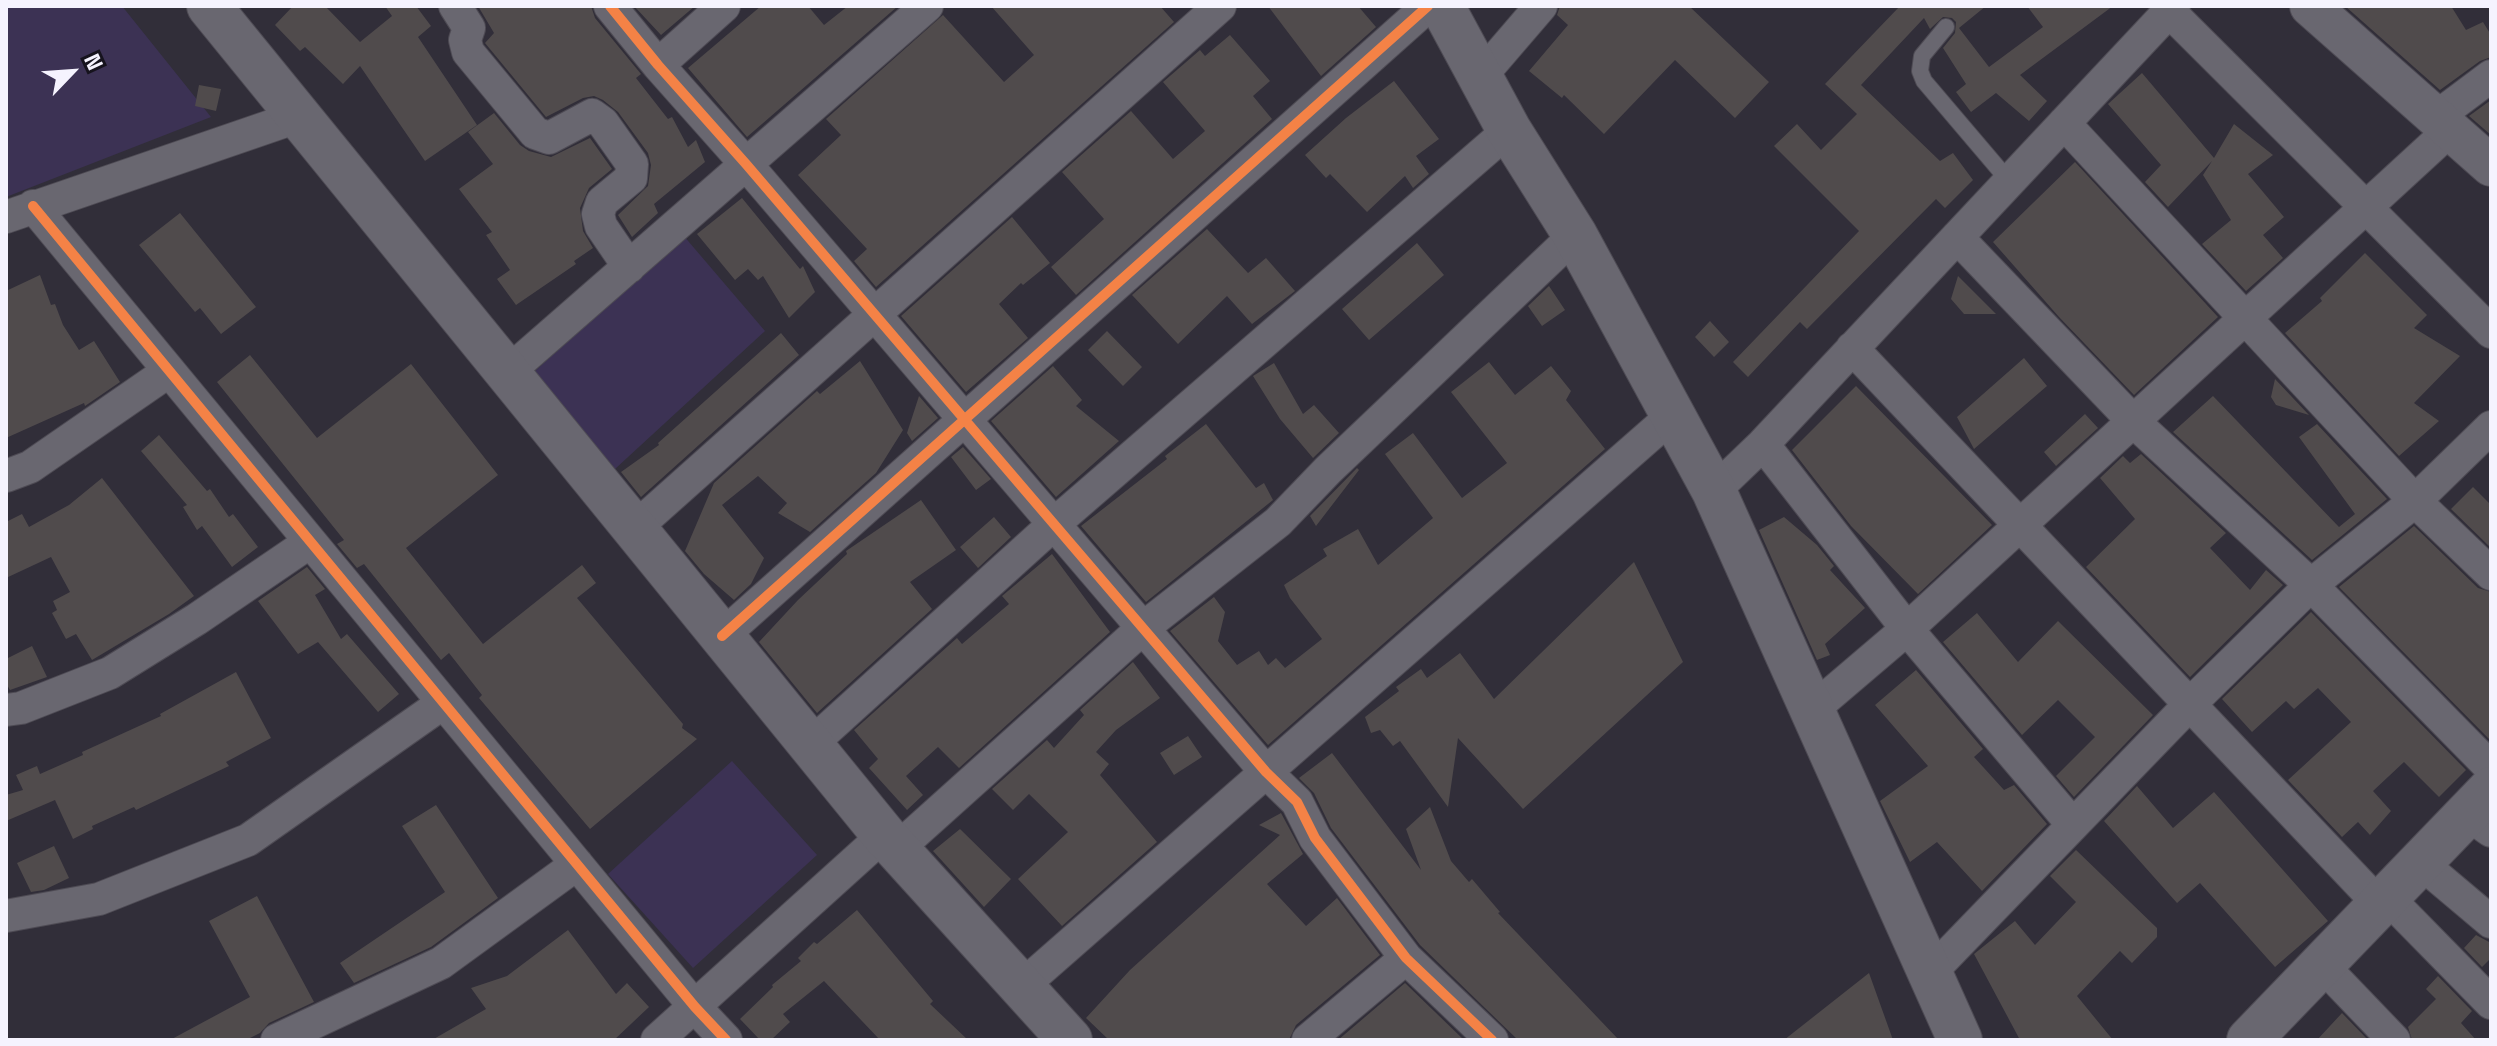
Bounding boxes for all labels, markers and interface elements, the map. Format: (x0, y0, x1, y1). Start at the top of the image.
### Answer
north arrow (32, 32, 112, 112)
text: N (78, 49, 110, 74)

